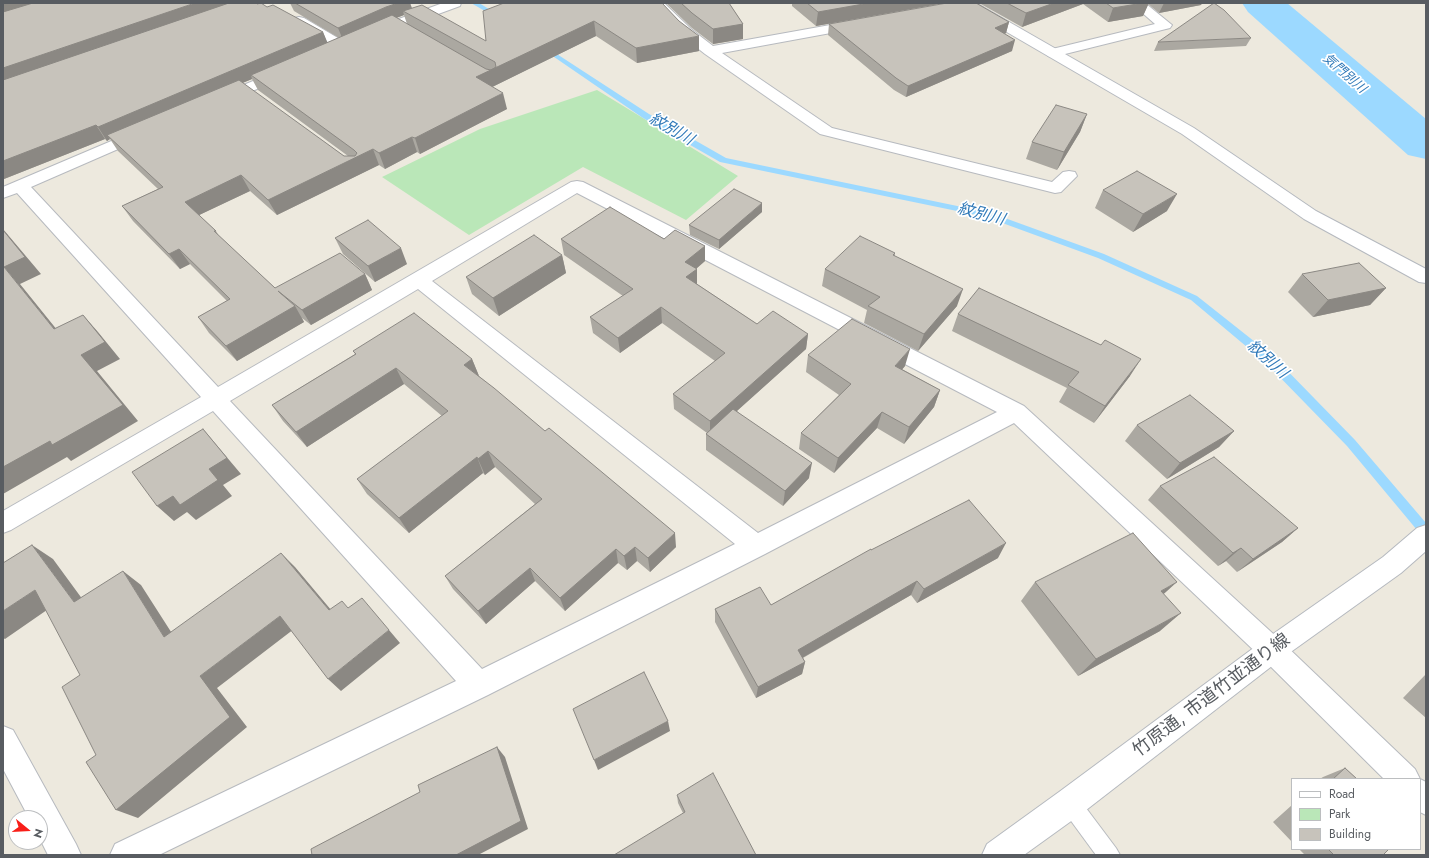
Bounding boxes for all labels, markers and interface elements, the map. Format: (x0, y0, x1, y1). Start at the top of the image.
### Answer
water label: 気門別川 (1319, 51, 1369, 97)
water label: 紋別川 (645, 110, 697, 150)
water label: 紋別川 (955, 200, 1007, 230)
water label: 紋別川 (1243, 337, 1291, 383)
street label: 竹原通, 市道竹並通り線 (1129, 630, 1295, 762)
legend (1291, 778, 1421, 850)
text: Road (1329, 785, 1355, 803)
text: Park (1329, 805, 1350, 823)
north arrow (8, 810, 48, 850)
text: Building (1329, 825, 1371, 843)
text: N (30, 827, 47, 840)

